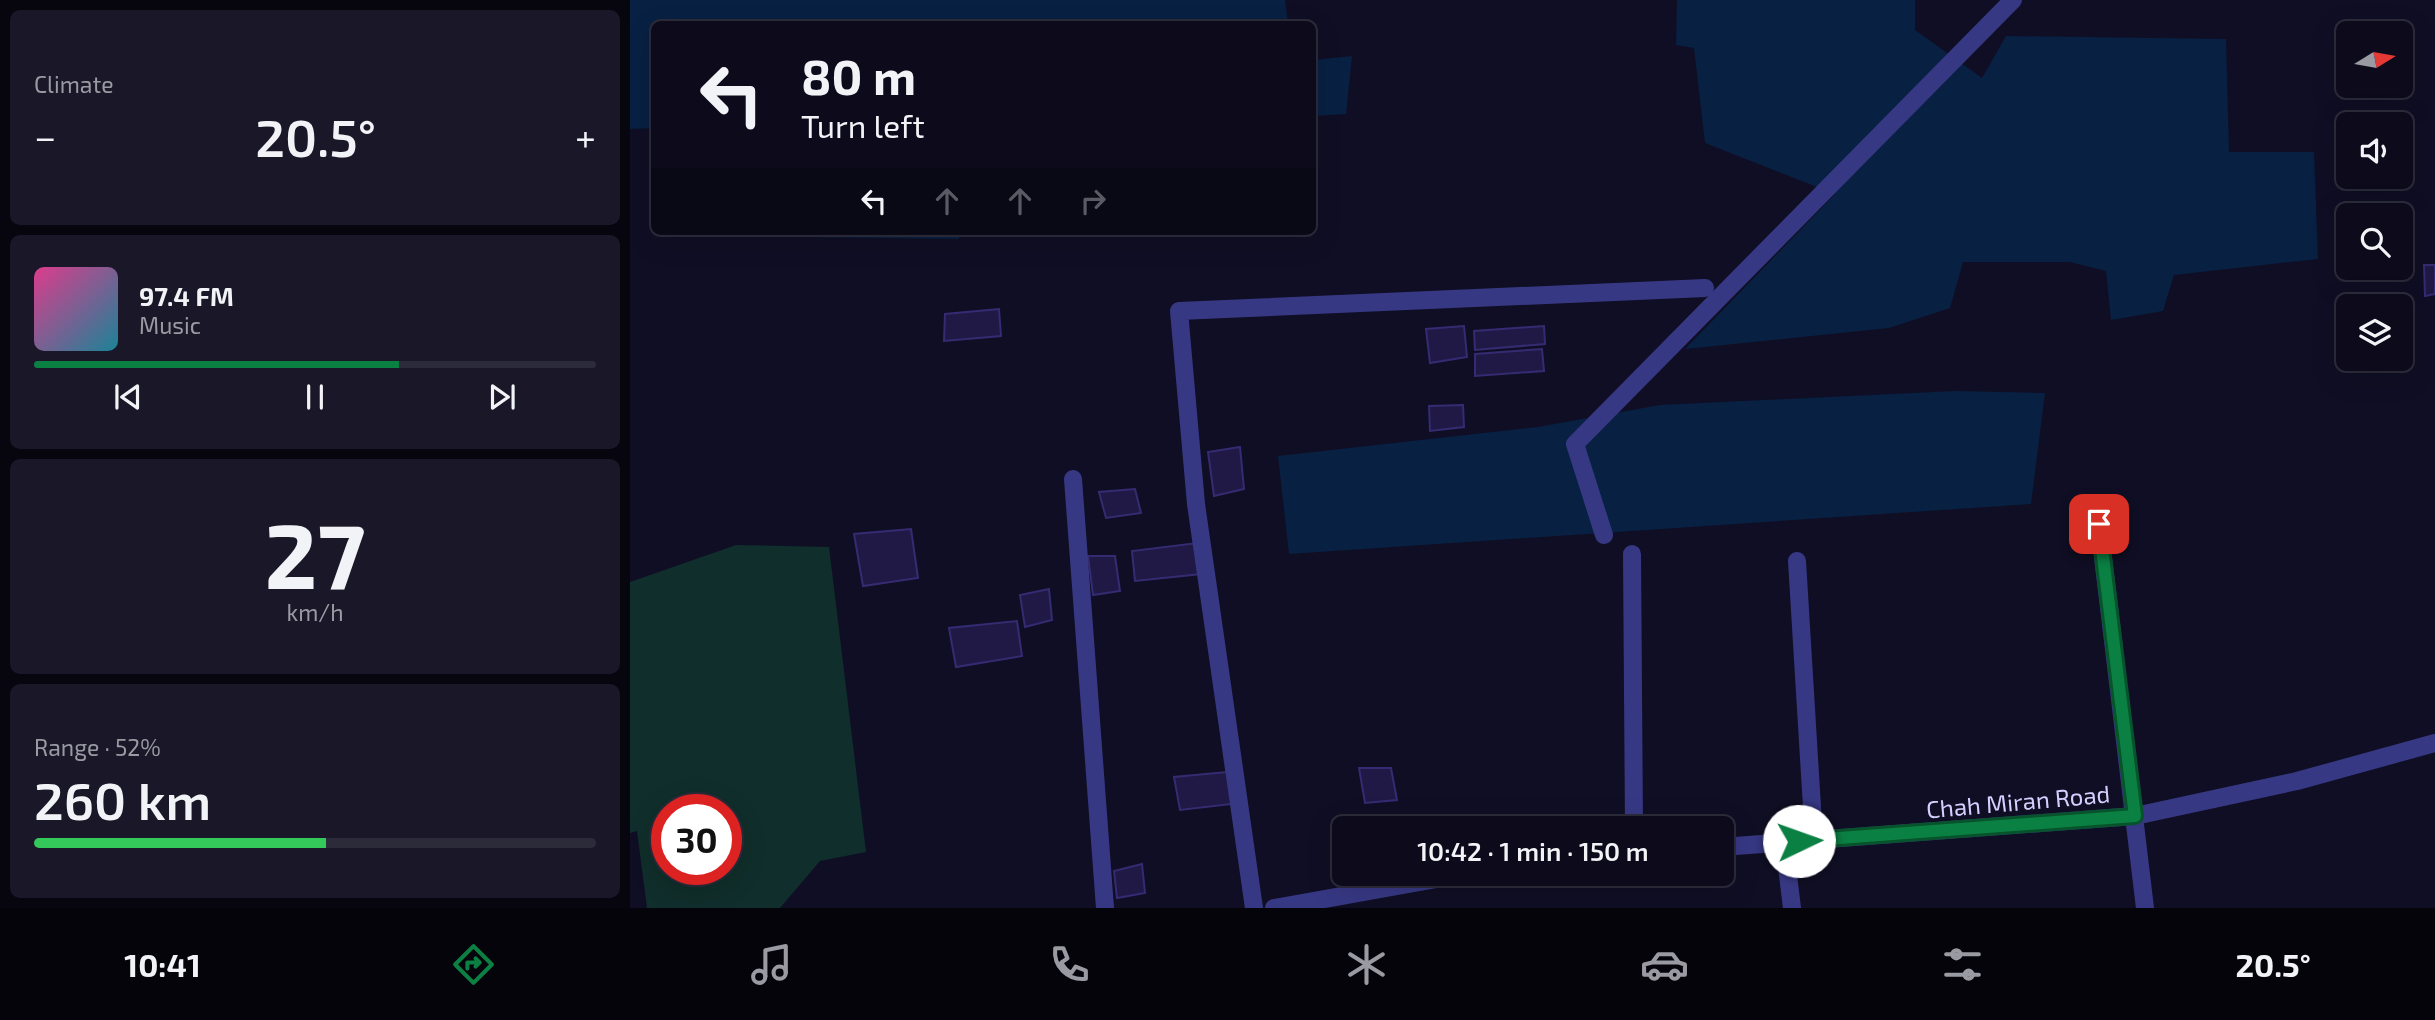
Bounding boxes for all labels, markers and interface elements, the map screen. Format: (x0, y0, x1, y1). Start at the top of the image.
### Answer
north arrow (2336, 21, 2413, 98)
map controls (2336, 21, 2413, 371)
text: 80 m (801, 46, 916, 105)
icon: left (686, 49, 777, 140)
text: Climate (34, 70, 114, 98)
text: 20.5° (255, 105, 376, 167)
text: Turn left (801, 106, 925, 144)
button: sound (2336, 112, 2413, 189)
text: − (34, 113, 56, 159)
text: + (575, 113, 596, 159)
icon: left (855, 182, 893, 220)
icon: ahead (928, 182, 966, 220)
icon: ahead (1001, 182, 1039, 220)
icon: right (1074, 182, 1112, 220)
button: search (2336, 203, 2413, 280)
text: 97.4 FM (139, 280, 234, 311)
button: layers (2336, 294, 2413, 371)
text: Music (139, 311, 201, 339)
icon: previous (109, 378, 147, 416)
icon: pause (296, 378, 334, 416)
icon: next (483, 378, 521, 416)
pin (2069, 494, 2129, 554)
text: 27 (265, 498, 365, 607)
icon: arrive (2080, 505, 2118, 543)
text: km/h (286, 598, 344, 626)
text: Range · 52% (34, 733, 161, 761)
text: 260 km (34, 768, 211, 830)
street label: Chah Miran Road (1925, 779, 2111, 823)
speed limit sign: 30 (651, 794, 742, 885)
position arrow (1762, 804, 1836, 878)
text: 10:42 · 1 min · 150 m (1417, 835, 1649, 866)
icon: directions (449, 940, 498, 989)
icon: music (747, 940, 796, 989)
icon: phone (1045, 940, 1094, 989)
icon: climate (1342, 940, 1391, 989)
icon: car (1640, 940, 1689, 989)
icon: filters (1938, 940, 1987, 989)
text: 10:41 (124, 945, 201, 983)
text: 20.5° (2235, 945, 2311, 983)

